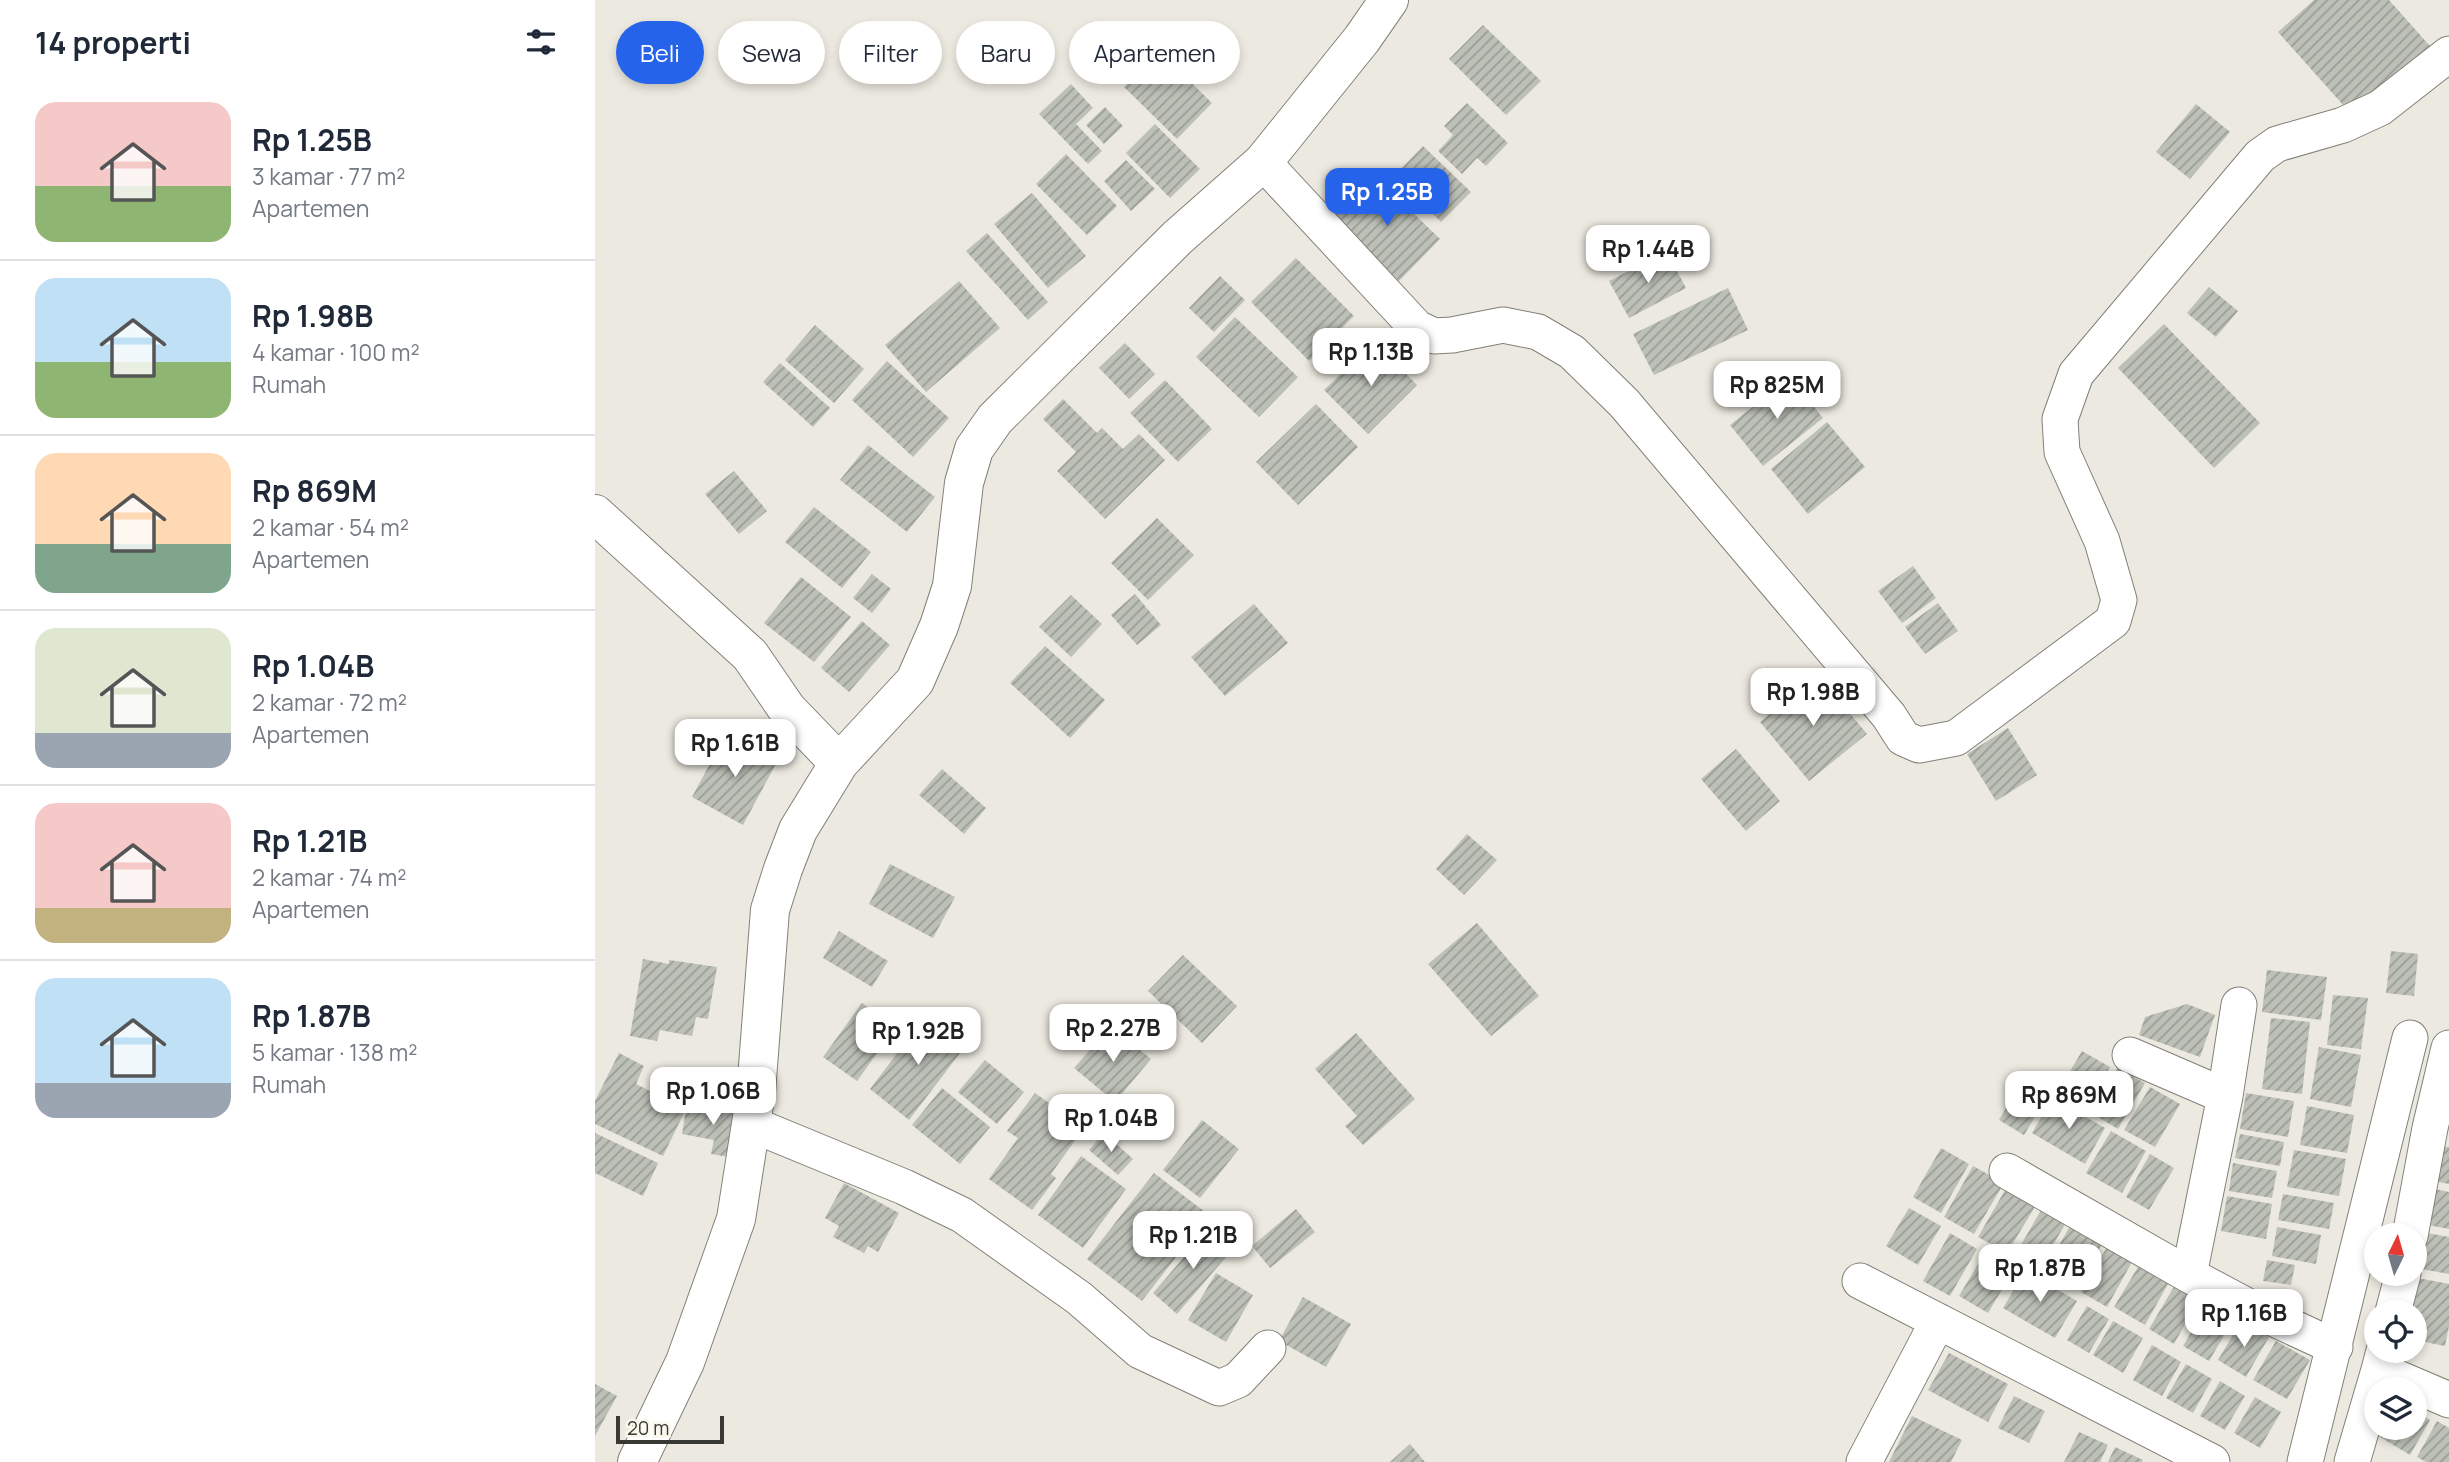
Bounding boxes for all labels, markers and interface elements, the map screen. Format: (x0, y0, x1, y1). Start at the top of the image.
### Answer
chip: Beli (616, 21, 704, 84)
chip: Sewa (718, 21, 825, 84)
chip: Filter (839, 21, 942, 84)
chip: Baru (956, 21, 1055, 84)
chip: Apartemen (1069, 21, 1240, 84)
text: 14 properti (35, 22, 191, 63)
icon: filters (522, 23, 560, 61)
text: Rp 1.25B (252, 119, 372, 160)
icon: home (91, 130, 175, 214)
text: 3 kamar · 77 m² (252, 160, 406, 192)
pin: Rp 1.25B (1315, 168, 1459, 228)
text: Rp 1.25B (1341, 175, 1433, 207)
text: Apartemen (252, 192, 369, 224)
pin: Rp 1.44B (1576, 226, 1720, 285)
text: Rp 1.44B (1602, 232, 1694, 264)
text: Rp 1.98B (252, 295, 373, 336)
icon: home (91, 306, 175, 390)
pin: Rp 1.13B (1299, 328, 1443, 388)
text: Rp 1.13B (1328, 335, 1414, 367)
text: 4 kamar · 100 m² (252, 336, 420, 368)
pin: Rp 825M (1712, 362, 1842, 421)
text: Rumah (252, 368, 326, 400)
text: Rp 825M (1730, 368, 1824, 400)
text: Rp 869M (252, 470, 377, 511)
icon: home (91, 481, 175, 565)
text: 2 kamar · 54 m² (252, 511, 409, 543)
text: Apartemen (252, 543, 369, 575)
text: Rp 1.04B (252, 645, 374, 686)
icon: home (91, 656, 175, 740)
pin: Rp 1.98B (1741, 668, 1885, 728)
text: Rp 1.98B (1767, 675, 1859, 707)
text: 2 kamar · 72 m² (252, 686, 407, 718)
text: Apartemen (252, 718, 369, 750)
pin: Rp 1.61B (663, 720, 807, 779)
text: Rp 1.61B (691, 726, 779, 758)
text: Rp 1.21B (252, 820, 367, 861)
icon: home (91, 831, 175, 915)
text: 2 kamar · 74 m² (252, 861, 406, 893)
text: Apartemen (252, 893, 369, 925)
text: Rp 1.87B (252, 995, 371, 1036)
pin: Rp 2.27B (1041, 1004, 1185, 1064)
icon: home (91, 1006, 175, 1090)
pin: Rp 1.92B (846, 1007, 990, 1067)
text: Rp 2.27B (1065, 1011, 1161, 1043)
text: Rp 1.92B (872, 1014, 964, 1046)
text: 5 kamar · 138 m² (252, 1036, 417, 1068)
text: Rumah (252, 1068, 326, 1100)
pin: Rp 1.06B (641, 1068, 785, 1127)
pin: Rp 869M (2004, 1072, 2134, 1131)
text: Rp 1.06B (666, 1074, 760, 1106)
text: Rp 869M (2021, 1078, 2117, 1110)
pin: Rp 1.04B (1039, 1094, 1183, 1154)
text: Rp 1.04B (1064, 1101, 1158, 1133)
pin: Rp 1.21B (1121, 1212, 1265, 1271)
text: Rp 1.21B (1149, 1218, 1237, 1250)
north arrow (2364, 1223, 2427, 1286)
map controls (2364, 1223, 2427, 1440)
pin: Rp 1.87B (1968, 1244, 2112, 1304)
text: Rp 1.87B (1995, 1251, 2085, 1283)
pin: Rp 1.16B (2172, 1290, 2316, 1349)
text: Rp 1.16B (2201, 1296, 2287, 1328)
button: locate (2364, 1300, 2427, 1363)
button: layers (2364, 1377, 2427, 1440)
scale bar (616, 1413, 725, 1445)
text: 20 m (627, 1415, 669, 1441)

